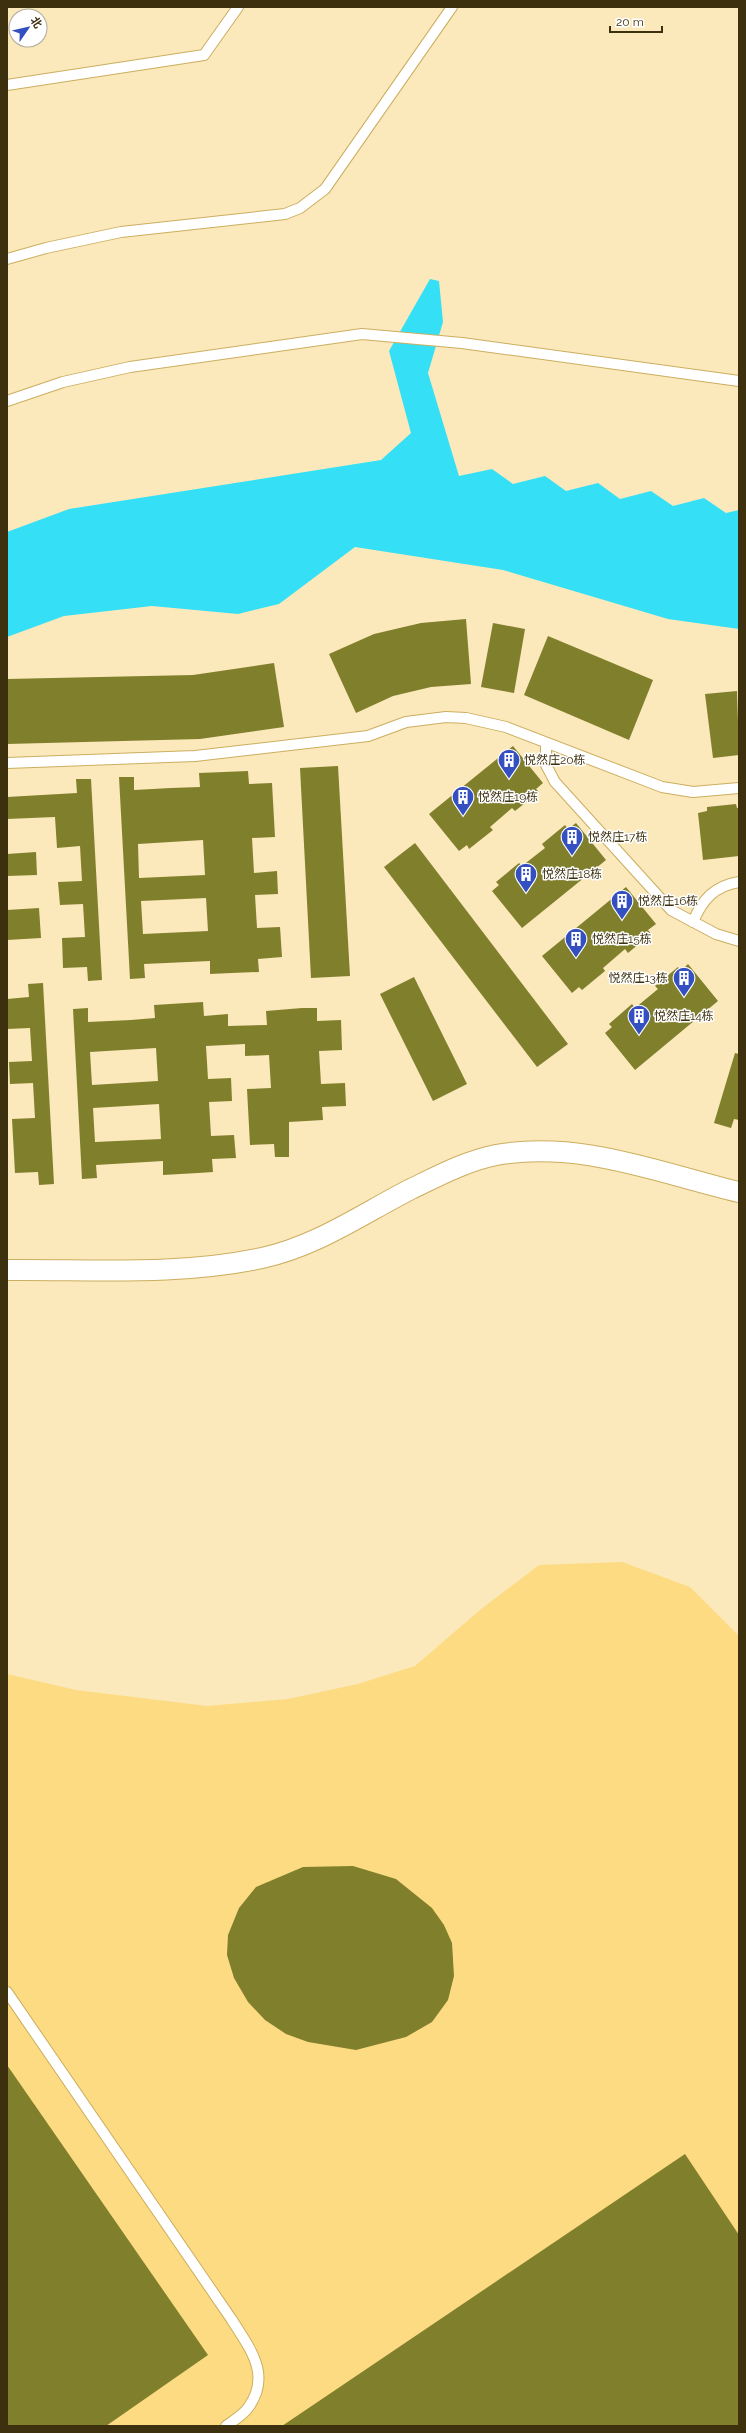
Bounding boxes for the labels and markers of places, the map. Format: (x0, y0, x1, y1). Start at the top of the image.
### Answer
building icon: 悦然庄20栋 (496, 747, 522, 780)
place label: 悦然庄20栋 (524, 753, 586, 767)
building icon: 悦然庄19栋 (450, 784, 476, 817)
place label: 悦然庄19栋 (478, 790, 538, 804)
building icon: 悦然庄17栋 (559, 824, 585, 857)
place label: 悦然庄17栋 (588, 830, 648, 844)
building icon: 悦然庄18栋 (513, 861, 539, 894)
place label: 悦然庄18栋 (542, 867, 602, 881)
building icon: 悦然庄16栋 (609, 888, 635, 921)
place label: 悦然庄16栋 (638, 894, 698, 908)
building icon: 悦然庄15栋 (563, 926, 589, 959)
place label: 悦然庄15栋 (592, 932, 652, 946)
building icon: 悦然庄13栋 (671, 965, 697, 998)
place label: 悦然庄13栋 (608, 971, 668, 985)
building icon: 悦然庄14栋 (626, 1003, 652, 1036)
place label: 悦然庄14栋 (654, 1009, 714, 1023)

